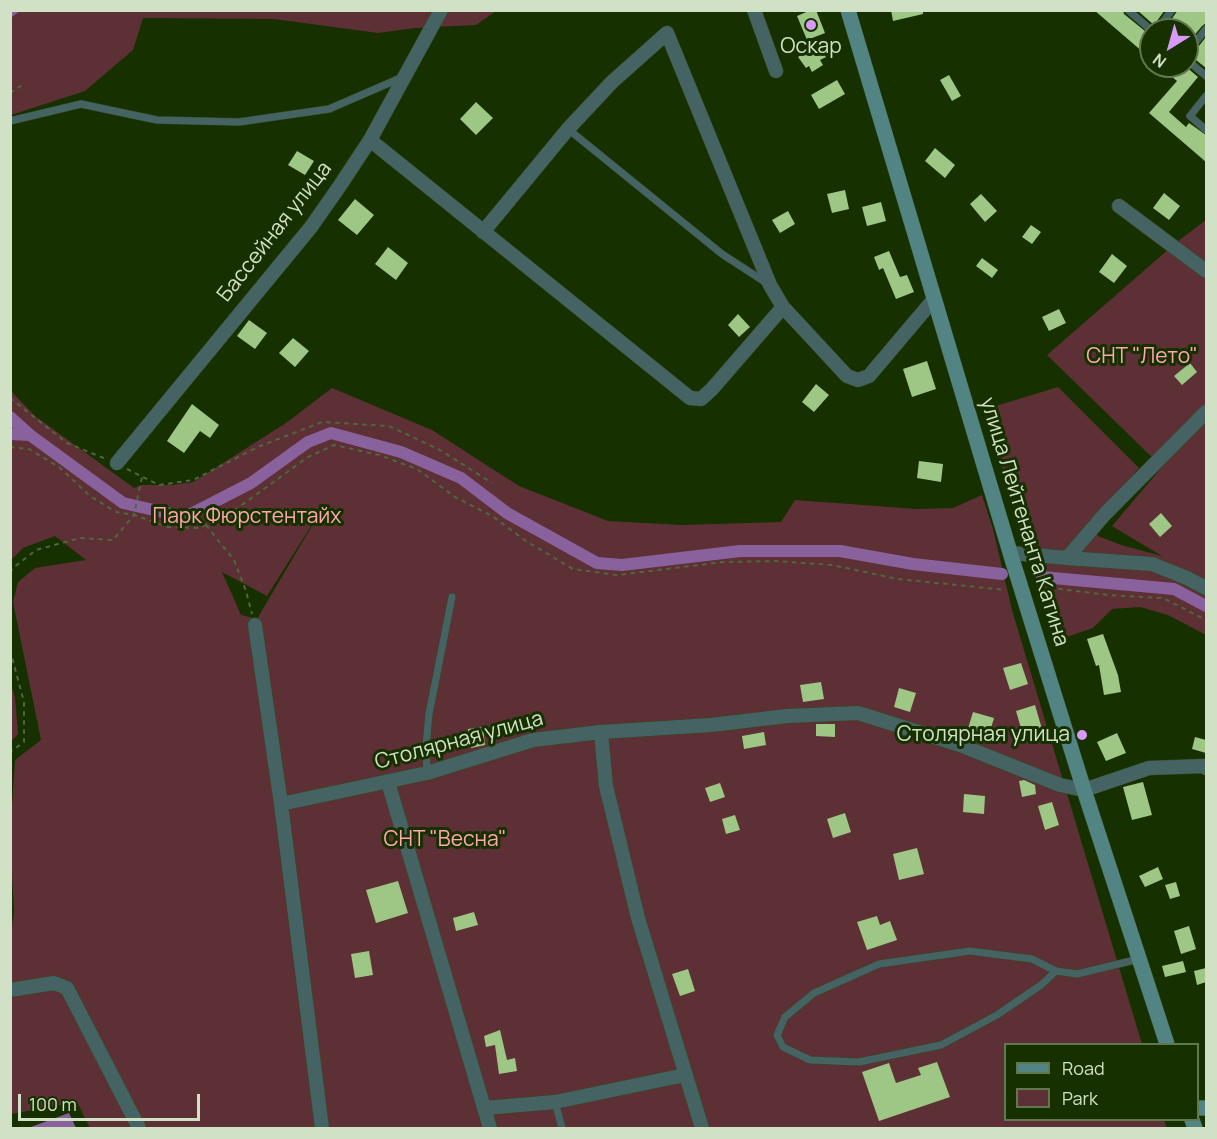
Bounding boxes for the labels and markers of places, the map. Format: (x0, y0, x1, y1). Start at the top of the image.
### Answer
marker: Оскар (804, 18, 818, 32)
place label: Оскар (780, 34, 842, 60)
place label: Столярная улица (897, 722, 1070, 748)
marker: Столярная улица (1075, 728, 1089, 742)

